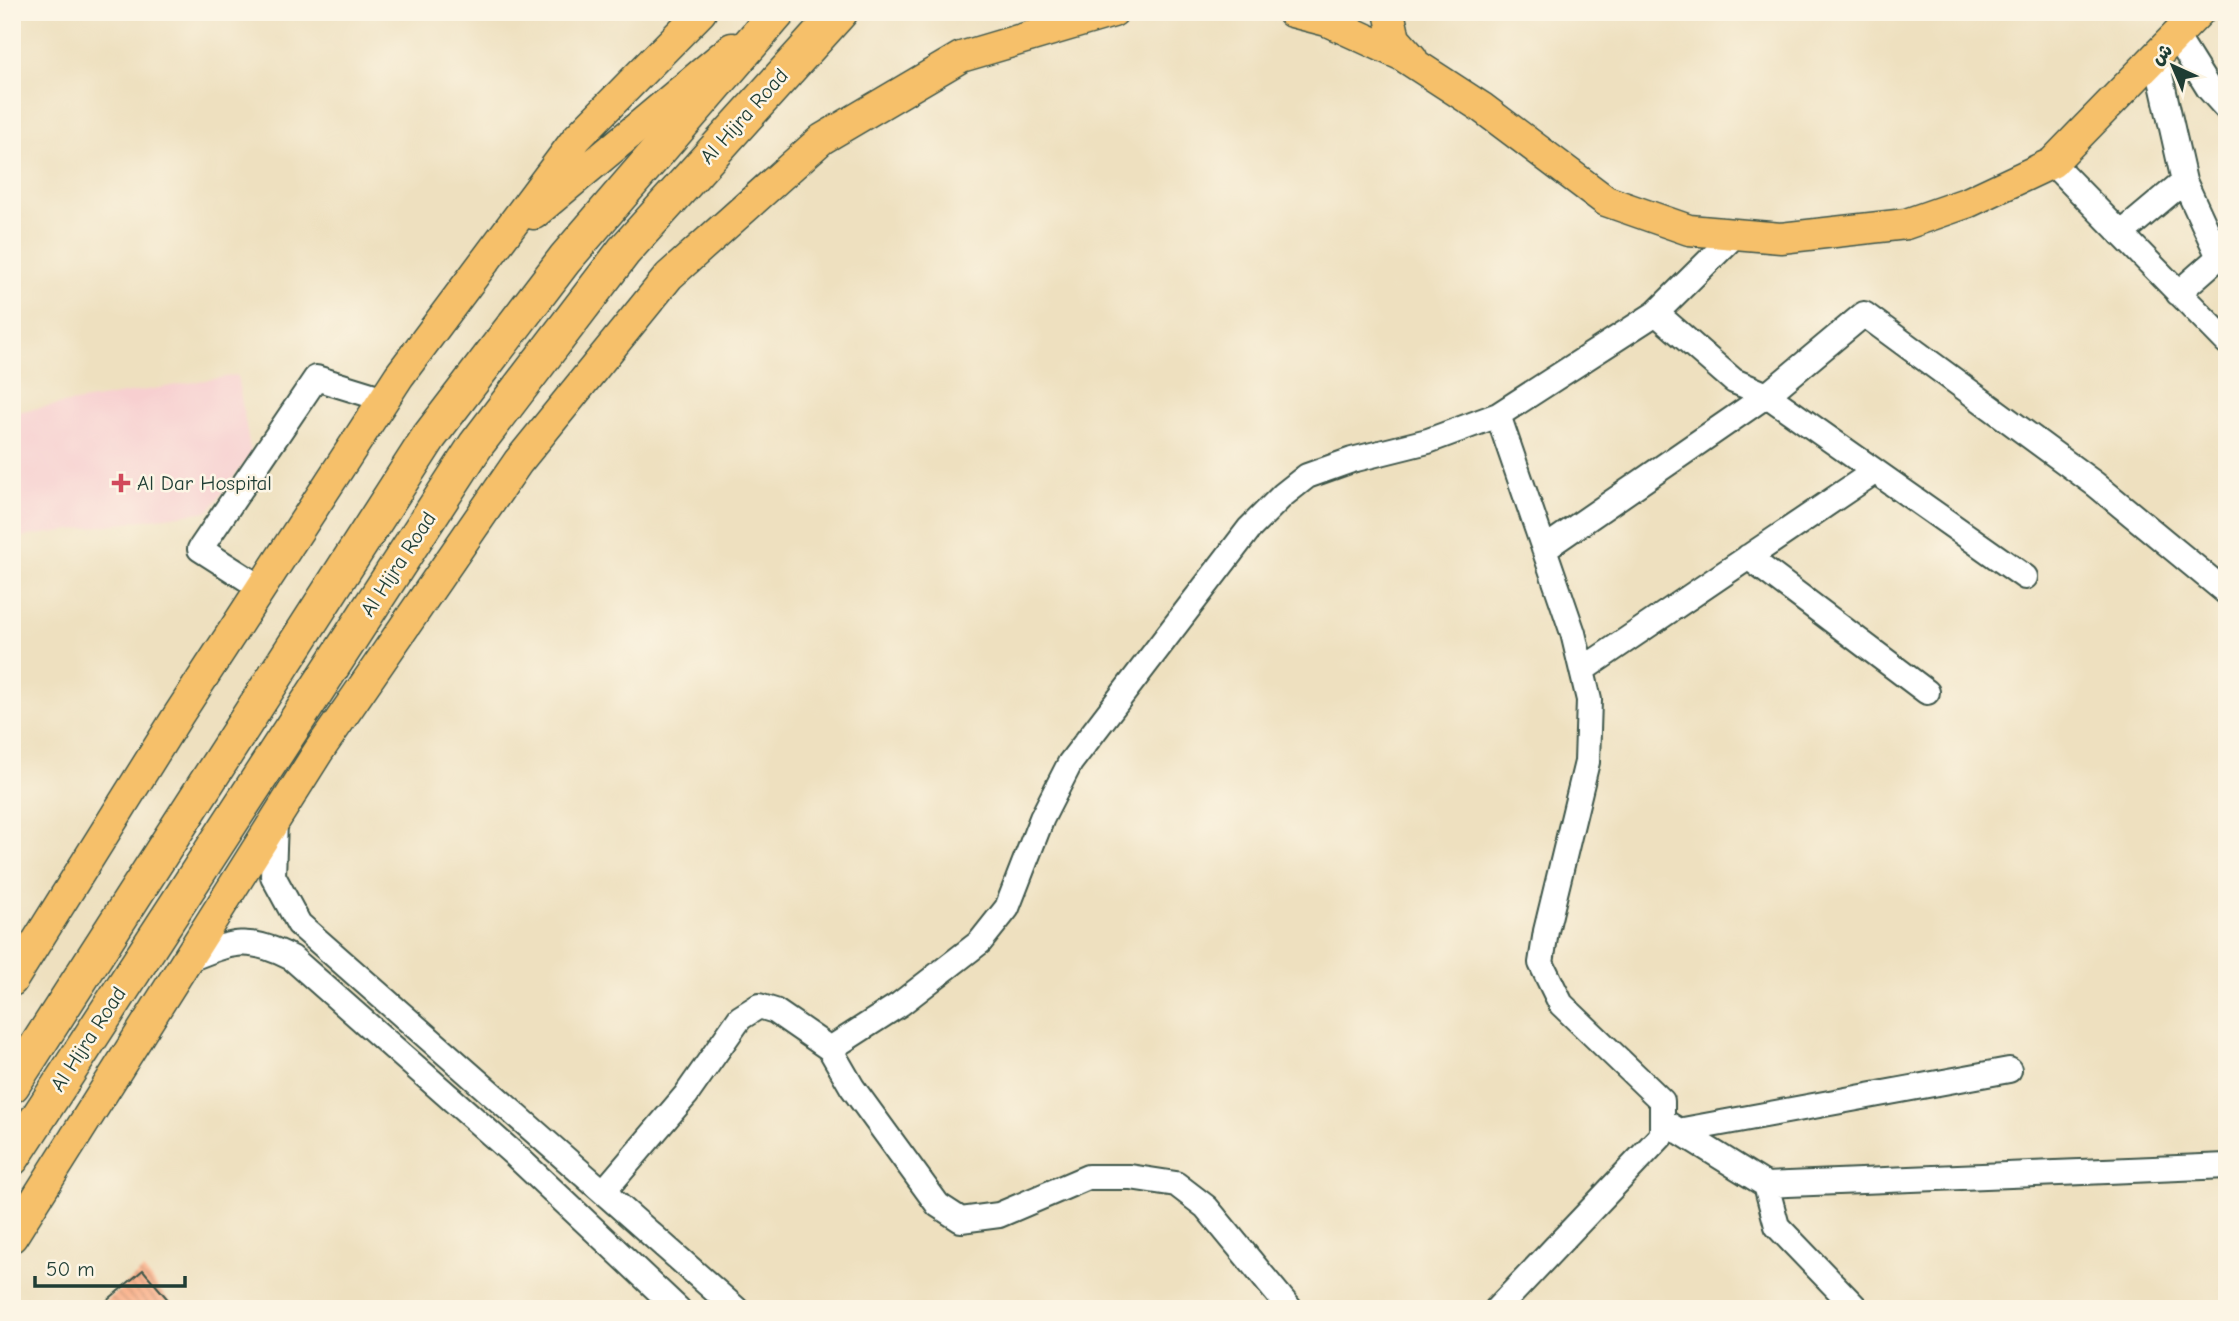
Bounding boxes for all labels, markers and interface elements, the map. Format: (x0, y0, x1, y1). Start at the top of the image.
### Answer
north arrow (2138, 32, 2208, 102)
text: ش (2147, 39, 2177, 70)
street label: Al Hijra Road (695, 63, 793, 169)
place label: Al Dar Hospital (137, 471, 272, 495)
marker: Al Dar Hospital (111, 473, 131, 493)
street label: Al Hijra Road (355, 507, 441, 621)
street label: Al Hijra Road (45, 982, 131, 1096)
scale bar (35, 1244, 186, 1288)
text: 50 m (46, 1257, 95, 1281)

